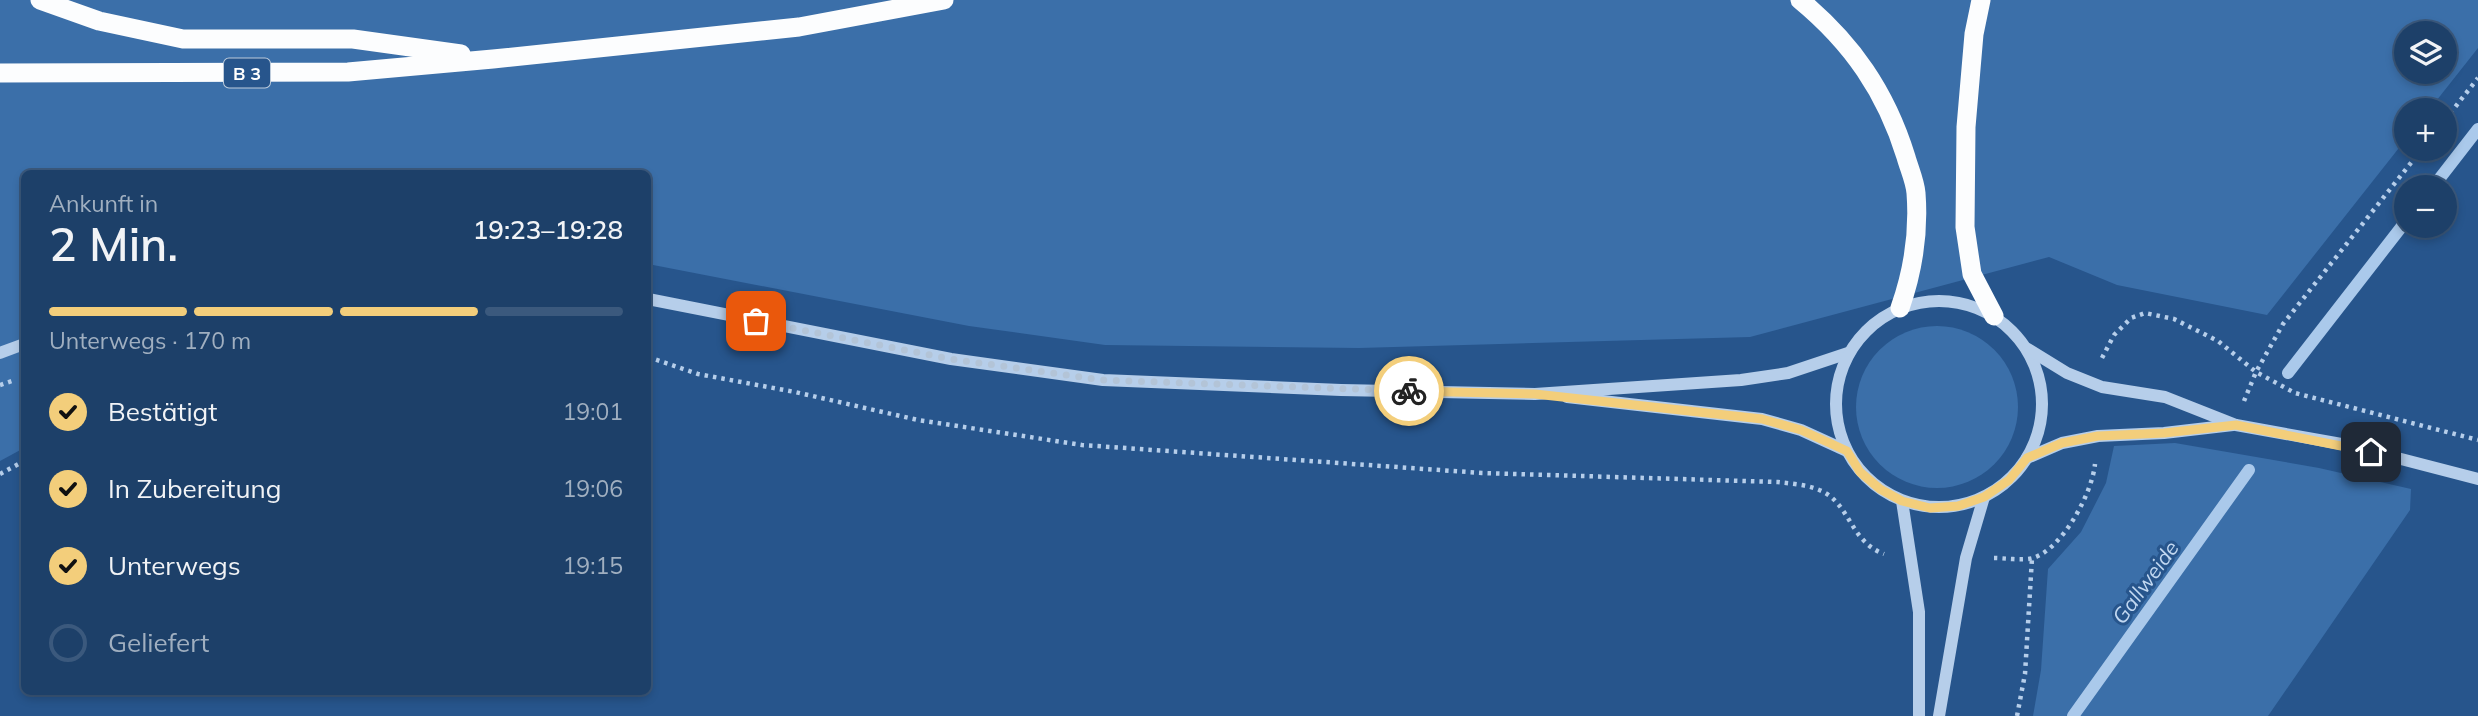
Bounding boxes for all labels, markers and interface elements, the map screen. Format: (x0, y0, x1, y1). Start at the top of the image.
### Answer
map controls (2394, 21, 2457, 238)
button: layers (2394, 21, 2457, 84)
road number: B 3 (224, 58, 270, 88)
button: + (2394, 98, 2457, 161)
button: − (2394, 175, 2457, 238)
text: Ankunft in (49, 189, 158, 218)
text: 19:23–19:28 (473, 213, 623, 246)
text: 2 Min. (49, 215, 178, 273)
pin (726, 291, 786, 351)
icon: bag (737, 302, 775, 340)
text: Unterwegs · 170 m (49, 326, 251, 355)
courier (1374, 356, 1444, 426)
icon: bike (1390, 372, 1428, 410)
icon: check (49, 393, 87, 431)
text: Bestätigt (108, 395, 217, 428)
text: 19:01 (563, 397, 623, 426)
pin (2341, 422, 2401, 482)
icon: home (2352, 433, 2390, 471)
icon: check (49, 470, 87, 508)
text: In Zubereitung (108, 472, 281, 505)
text: 19:06 (563, 474, 623, 503)
water label: Gallweide (2106, 535, 2184, 629)
icon: check (49, 547, 87, 585)
text: Unterwegs (108, 549, 241, 582)
text: 19:15 (563, 551, 623, 580)
text: Geliefert (108, 626, 209, 659)

